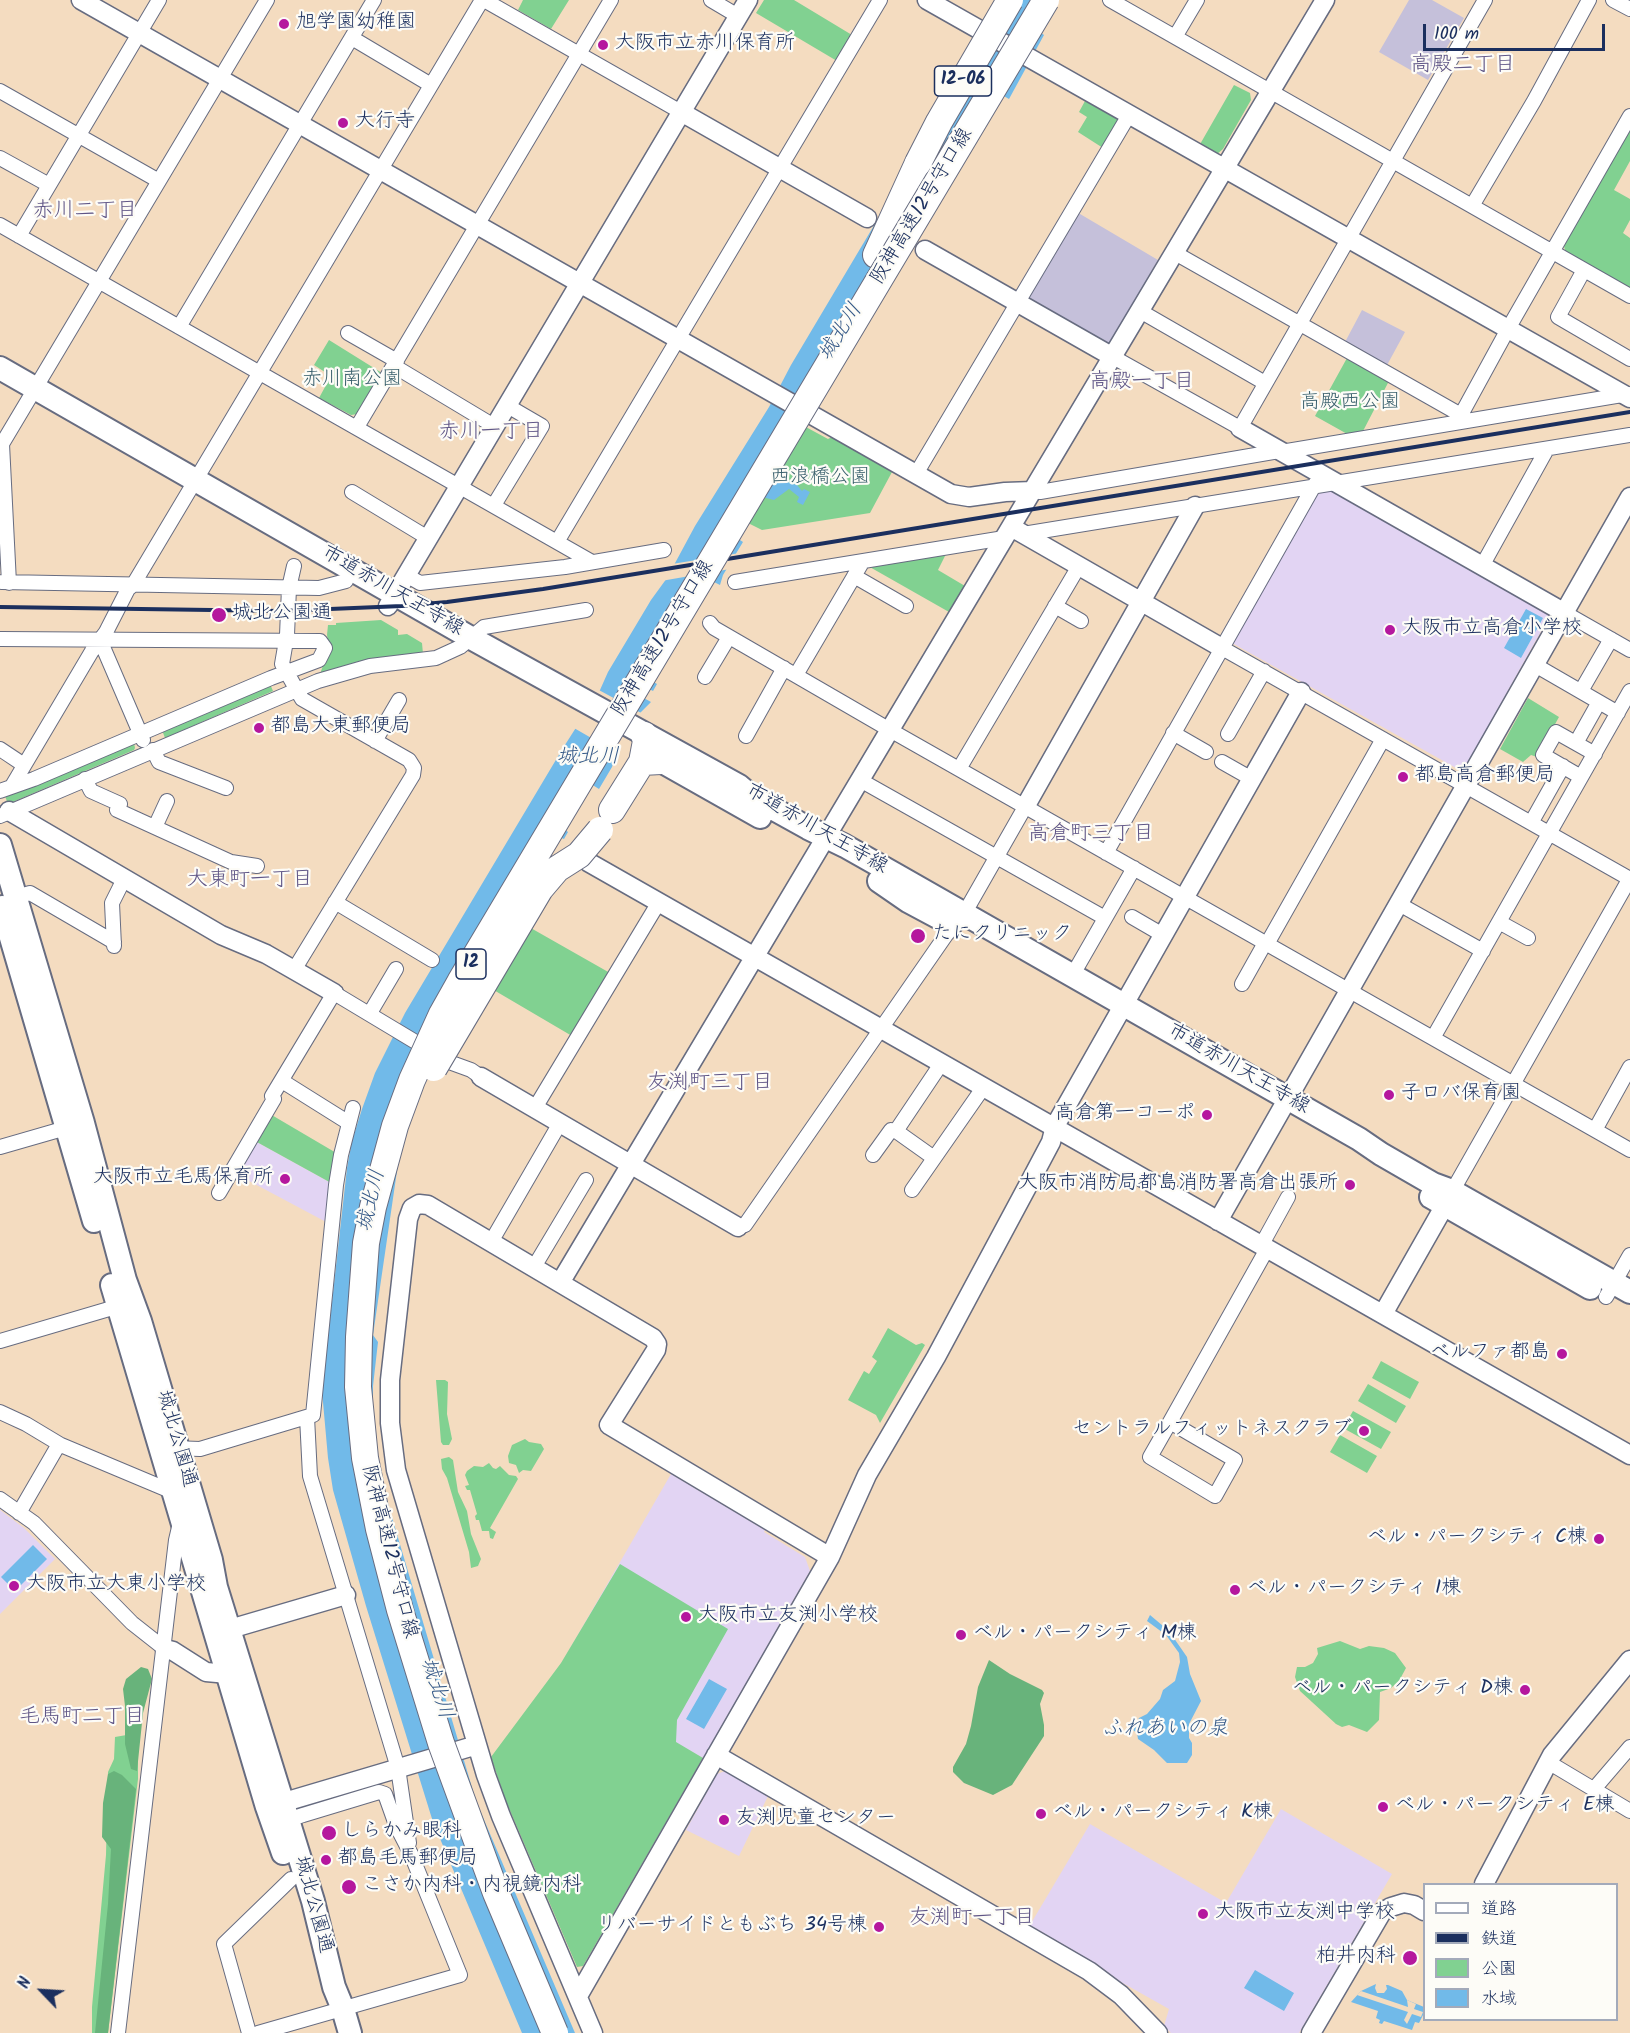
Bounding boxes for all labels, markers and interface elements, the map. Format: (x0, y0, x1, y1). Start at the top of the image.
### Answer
place label: 旭学園幼稚園 (296, 12, 416, 36)
scale bar (1426, 12, 1608, 50)
marker: 旭学園幼稚園 (277, 17, 291, 31)
text: 100 m (1434, 20, 1479, 49)
place label: 大阪市立赤川保育所 (615, 33, 795, 57)
marker: 大阪市立赤川保育所 (596, 38, 610, 52)
district label: 高殿二丁目 (1411, 53, 1515, 79)
road number: 12-06 (934, 66, 992, 96)
place label: 大行寺 (355, 111, 415, 135)
marker: 大行寺 (336, 116, 350, 130)
street label: 阪神高速12号守口線 (867, 125, 979, 289)
district label: 赤川二丁目 (33, 199, 137, 225)
water label: 城北川 (815, 300, 869, 366)
park label: 赤川南公園 (302, 369, 402, 393)
district label: 高殿一丁目 (1090, 370, 1194, 396)
park label: 高殿西公園 (1300, 392, 1400, 416)
district label: 赤川一丁目 (439, 420, 543, 446)
park label: 西浪橋公園 (770, 467, 870, 491)
street label: 市道赤川天王寺線 (317, 542, 467, 642)
street label: 阪神高速12号守口線 (608, 557, 720, 721)
place label: 城北公園通 (232, 603, 332, 627)
marker: 城北公園通 (210, 606, 228, 624)
place label: 大阪市立高倉小学校 (1402, 618, 1582, 642)
marker: 大阪市立高倉小学校 (1383, 623, 1397, 637)
place label: 都島大東郵便局 (271, 716, 411, 740)
marker: 都島大東郵便局 (252, 721, 266, 735)
water label: 城北川 (557, 745, 619, 771)
place label: 都島高倉郵便局 (1415, 765, 1555, 789)
marker: 都島高倉郵便局 (1396, 770, 1410, 784)
street label: 市道赤川天王寺線 (741, 780, 891, 880)
district label: 高倉町三丁目 (1028, 822, 1154, 848)
district label: 大東町一丁目 (187, 868, 313, 894)
place label: たにクリニック (932, 924, 1072, 948)
marker: たにクリニック (909, 927, 927, 945)
road number: 12 (456, 949, 486, 979)
street label: 市道赤川天王寺線 (1163, 1020, 1313, 1120)
district label: 友渕町三丁目 (647, 1071, 773, 1097)
place label: 子ロバ保育園 (1401, 1083, 1521, 1107)
marker: 子ロバ保育園 (1382, 1088, 1396, 1102)
place label: 高倉第一コーポ (1055, 1103, 1195, 1127)
marker: 高倉第一コーポ (1200, 1108, 1214, 1122)
place label: 大阪市立毛馬保育所 (93, 1167, 273, 1191)
water label: 城北川 (354, 1167, 392, 1235)
marker: 大阪市立毛馬保育所 (278, 1172, 292, 1186)
place label: 大阪市消防局都島消防署高倉出張所 (1018, 1173, 1338, 1197)
marker: 大阪市消防局都島消防署高倉出張所 (1343, 1178, 1357, 1192)
place label: ベルファ都島 (1430, 1342, 1550, 1366)
marker: ベルファ都島 (1555, 1347, 1569, 1361)
street label: 城北公園通 (150, 1388, 200, 1490)
place label: セントラルフィットネスクラブ (1072, 1419, 1352, 1443)
marker: セントラルフィットネスクラブ (1357, 1424, 1371, 1438)
street label: 阪神高速12号守口線 (355, 1463, 421, 1641)
place label: ベル・パークシティ C棟 (1367, 1527, 1587, 1551)
marker: ベル・パークシティ C棟 (1592, 1532, 1606, 1546)
place label: 大阪市立大東小学校 (26, 1574, 206, 1598)
place label: ベル・パークシティ I棟 (1247, 1578, 1461, 1602)
marker: 大阪市立大東小学校 (7, 1579, 21, 1593)
marker: ベル・パークシティ I棟 (1228, 1583, 1242, 1597)
place label: 大阪市立友渕小学校 (698, 1605, 878, 1629)
marker: 大阪市立友渕小学校 (679, 1610, 693, 1624)
place label: ベル・パークシティ M棟 (973, 1623, 1197, 1647)
marker: ベル・パークシティ M棟 (954, 1628, 968, 1642)
water label: 城北川 (413, 1655, 457, 1723)
place label: ベル・パークシティ D棟 (1292, 1678, 1513, 1702)
marker: ベル・パークシティ D棟 (1518, 1683, 1532, 1697)
district label: 毛馬町二丁目 (19, 1705, 145, 1731)
water label: ふれあいの泉 (1102, 1717, 1228, 1743)
place label: ベル・パークシティ E棟 (1395, 1795, 1615, 1819)
marker: ベル・パークシティ E棟 (1376, 1800, 1390, 1814)
place label: ベル・パークシティ K棟 (1053, 1802, 1273, 1826)
marker: ベル・パークシティ K棟 (1034, 1807, 1048, 1821)
place label: 友渕児童センター (736, 1808, 896, 1832)
marker: 友渕児童センター (717, 1813, 731, 1827)
place label: しらかみ眼科 (342, 1821, 462, 1845)
marker: しらかみ眼科 (320, 1824, 338, 1842)
place label: 都島毛馬郵便局 (338, 1848, 478, 1872)
marker: 都島毛馬郵便局 (319, 1853, 333, 1867)
street label: 城北公園通 (287, 1854, 337, 1956)
place label: こさか内科・内視鏡内科 (362, 1875, 582, 1899)
marker: こさか内科・内視鏡内科 (340, 1878, 358, 1896)
legend (1423, 1883, 1618, 2021)
text: 道路 (1481, 1895, 1517, 1924)
place label: 大阪市立友渕中学校 (1215, 1902, 1395, 1926)
district label: 友渕町一丁目 (909, 1906, 1035, 1932)
marker: 大阪市立友渕中学校 (1196, 1907, 1210, 1921)
place label: リバーサイドともぶち 34号棟 (597, 1915, 867, 1939)
marker: リバーサイドともぶち 34号棟 (872, 1920, 886, 1934)
text: 鉄道 (1481, 1925, 1517, 1954)
place label: 柏井内科 (1316, 1946, 1396, 1970)
marker: 柏井内科 (1401, 1949, 1419, 1967)
text: 公園 (1481, 1955, 1517, 1984)
north arrow (12, 1961, 72, 2021)
text: N (12, 1973, 39, 1993)
text: 水域 (1481, 1985, 1517, 2014)

